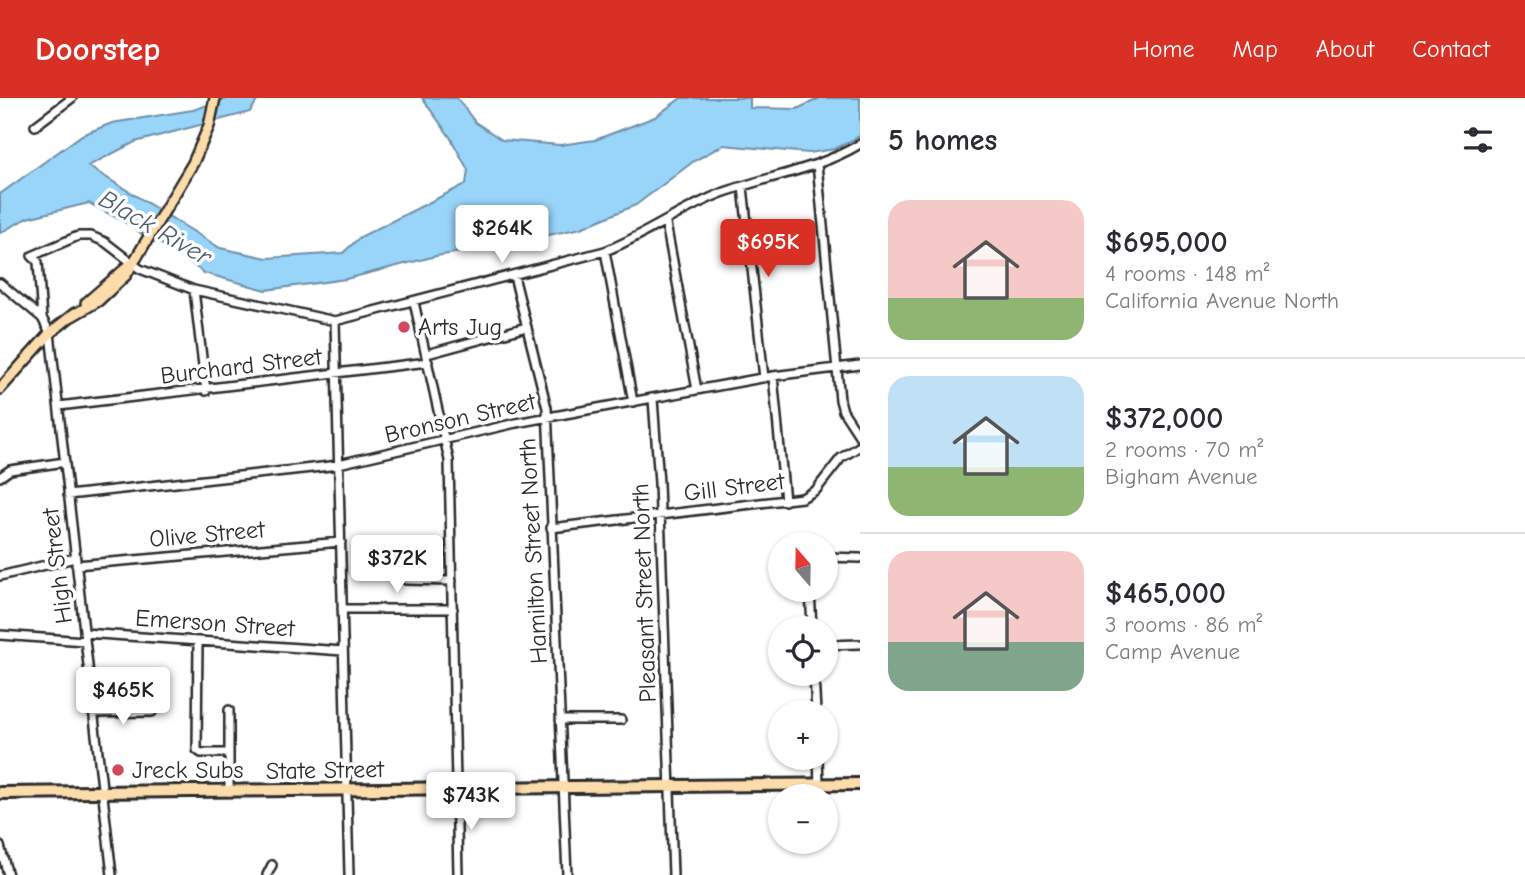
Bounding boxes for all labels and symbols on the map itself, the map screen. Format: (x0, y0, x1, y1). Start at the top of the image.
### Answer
water label: Black River (94, 184, 218, 273)
pin: $264K (453, 206, 551, 265)
pin: $695K (719, 220, 817, 279)
place label: Arts Jug (418, 313, 502, 341)
marker: Arts Jug (396, 319, 412, 335)
street label: Burchard Street (159, 342, 324, 390)
street label: Bronson Street (382, 387, 539, 449)
street label: Hamilton Street North (513, 437, 553, 665)
street label: Gill Street (682, 467, 787, 507)
street label: Pleasant Street North (626, 483, 662, 703)
street label: High Street (36, 505, 78, 626)
street label: Olive Street (148, 515, 267, 553)
north arrow (768, 532, 838, 602)
pin: $372K (348, 536, 446, 595)
street label: Emerson Street (134, 603, 297, 643)
pin: $465K (74, 668, 172, 727)
street label: State Street (266, 755, 385, 785)
place label: Jreck Subs (132, 756, 243, 784)
marker: Jreck Subs (110, 762, 126, 778)
pin: $743K (422, 772, 520, 832)

